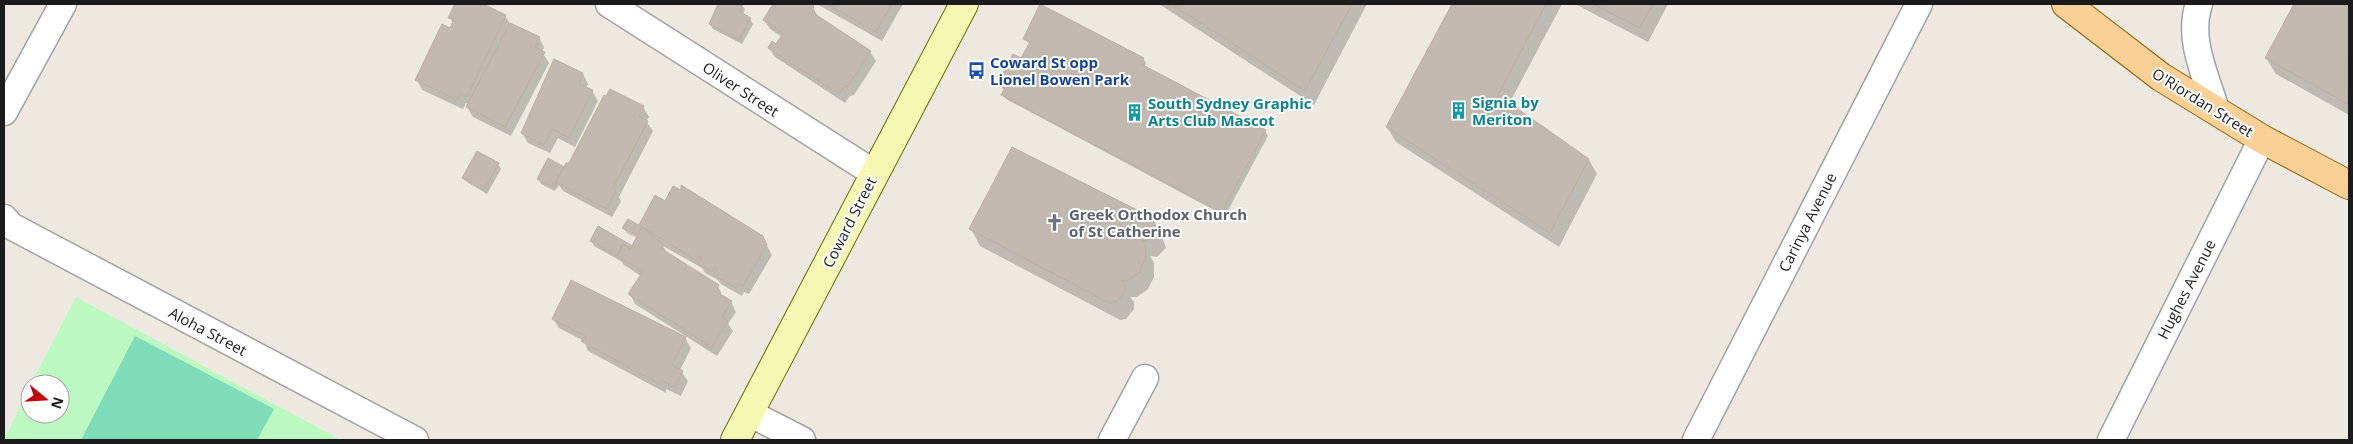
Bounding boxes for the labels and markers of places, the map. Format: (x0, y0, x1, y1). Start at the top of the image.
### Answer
place label: Coward St opp Lionel Bowen Park (990, 52, 1130, 89)
bus stop icon: Coward St opp Lionel Bowen Park (966, 61, 986, 81)
place label: Signia by Meriton (1472, 92, 1539, 129)
place label: South Sydney Graphic Arts Club Mascot (1148, 93, 1312, 130)
building icon: Signia by Meriton (1448, 101, 1468, 121)
building icon: South Sydney Graphic Arts Club Mascot (1124, 102, 1144, 122)
place label: Greek Orthodox Church of St Catherine (1069, 204, 1247, 241)
church icon: Greek Orthodox Church of St Catherine (1045, 213, 1065, 233)

